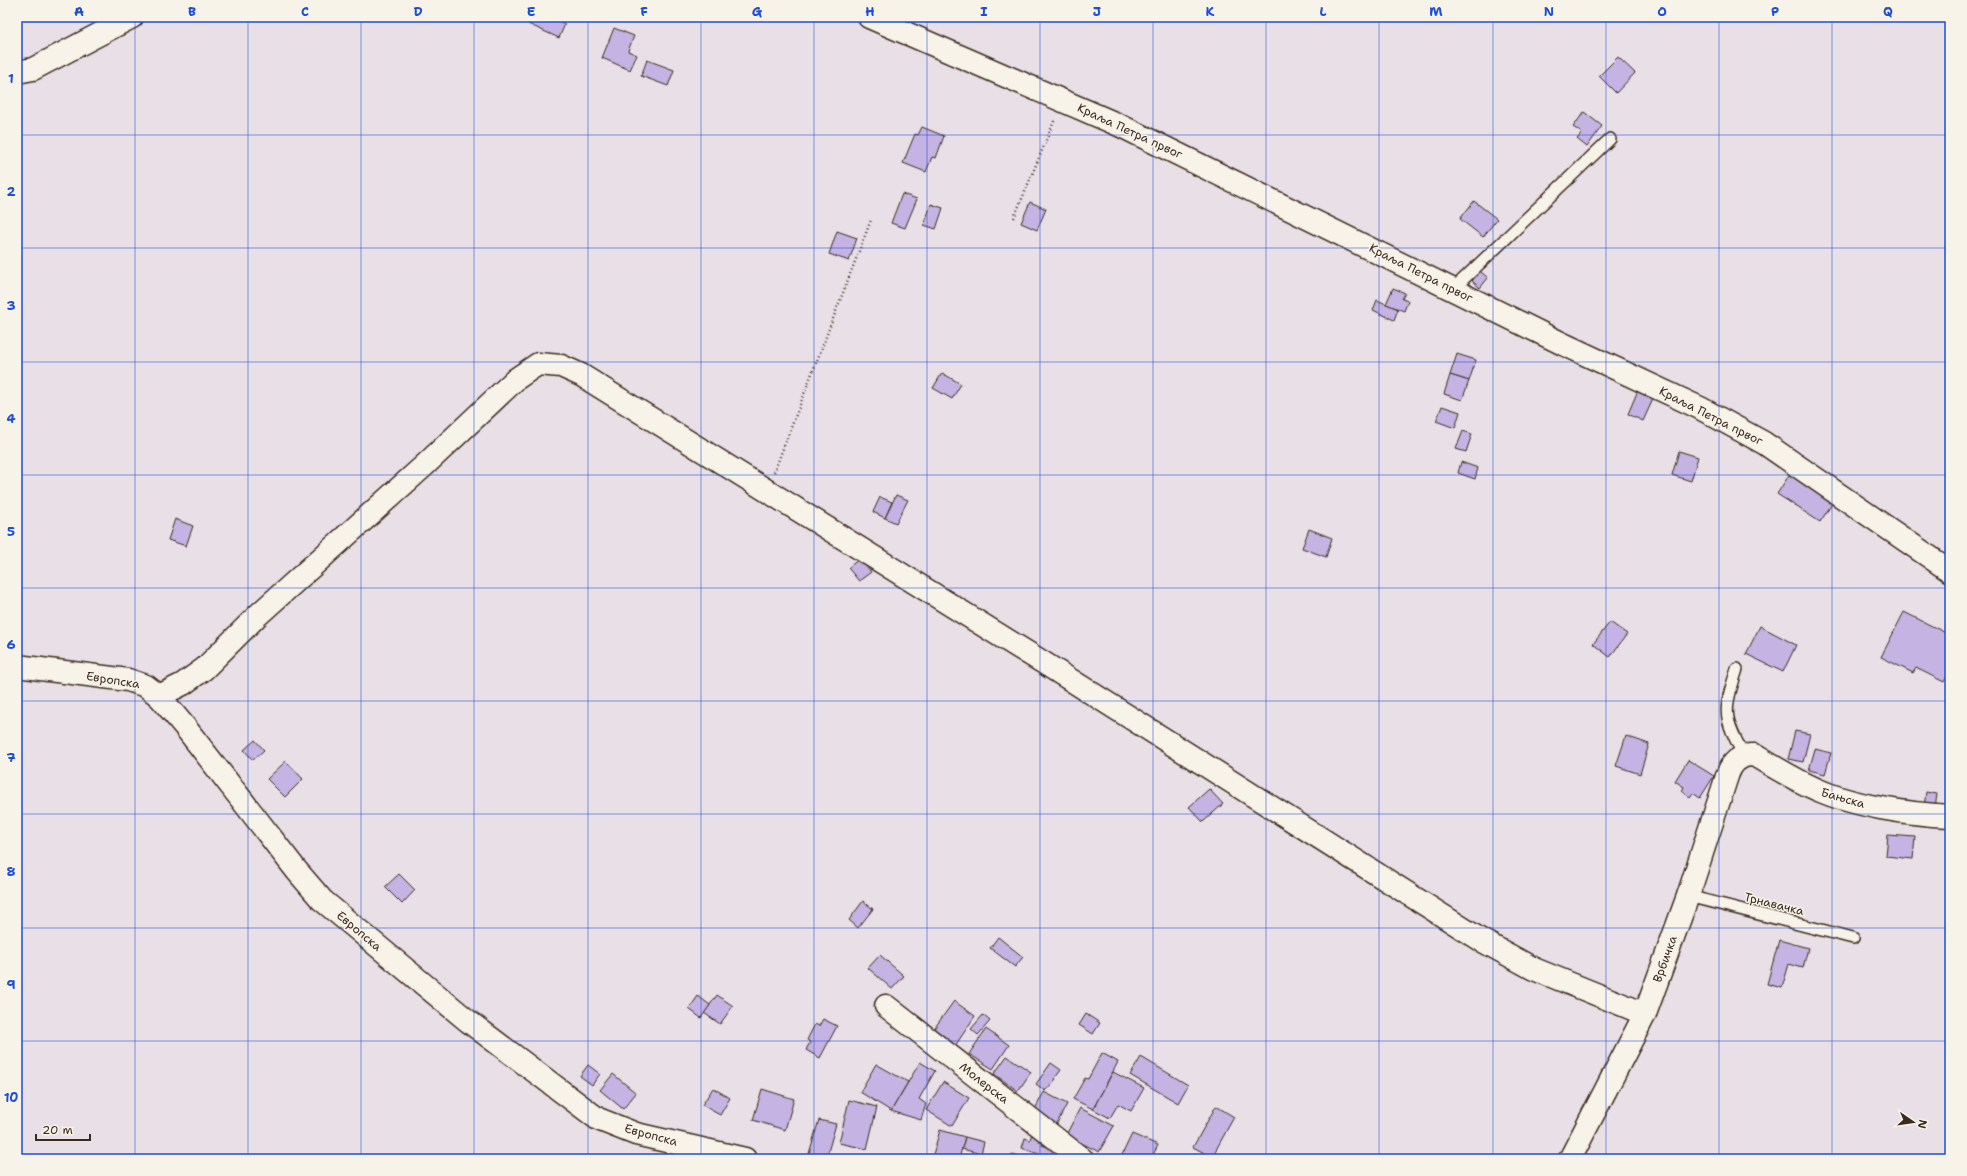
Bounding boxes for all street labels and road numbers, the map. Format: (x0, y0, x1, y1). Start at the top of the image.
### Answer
street label: Краља Петра првог (1075, 100, 1186, 163)
street label: Краља Петра првог (1366, 240, 1476, 306)
street label: Краља Петра првог (1656, 383, 1766, 449)
street label: Европска (85, 668, 142, 692)
street label: Бањска (1819, 784, 1867, 812)
street label: Трнавачка (1742, 889, 1806, 919)
street label: Европска (333, 907, 385, 955)
street label: Врбичка (1649, 933, 1681, 985)
street label: Молерска (956, 1059, 1012, 1108)
street label: Европска (623, 1120, 680, 1150)

